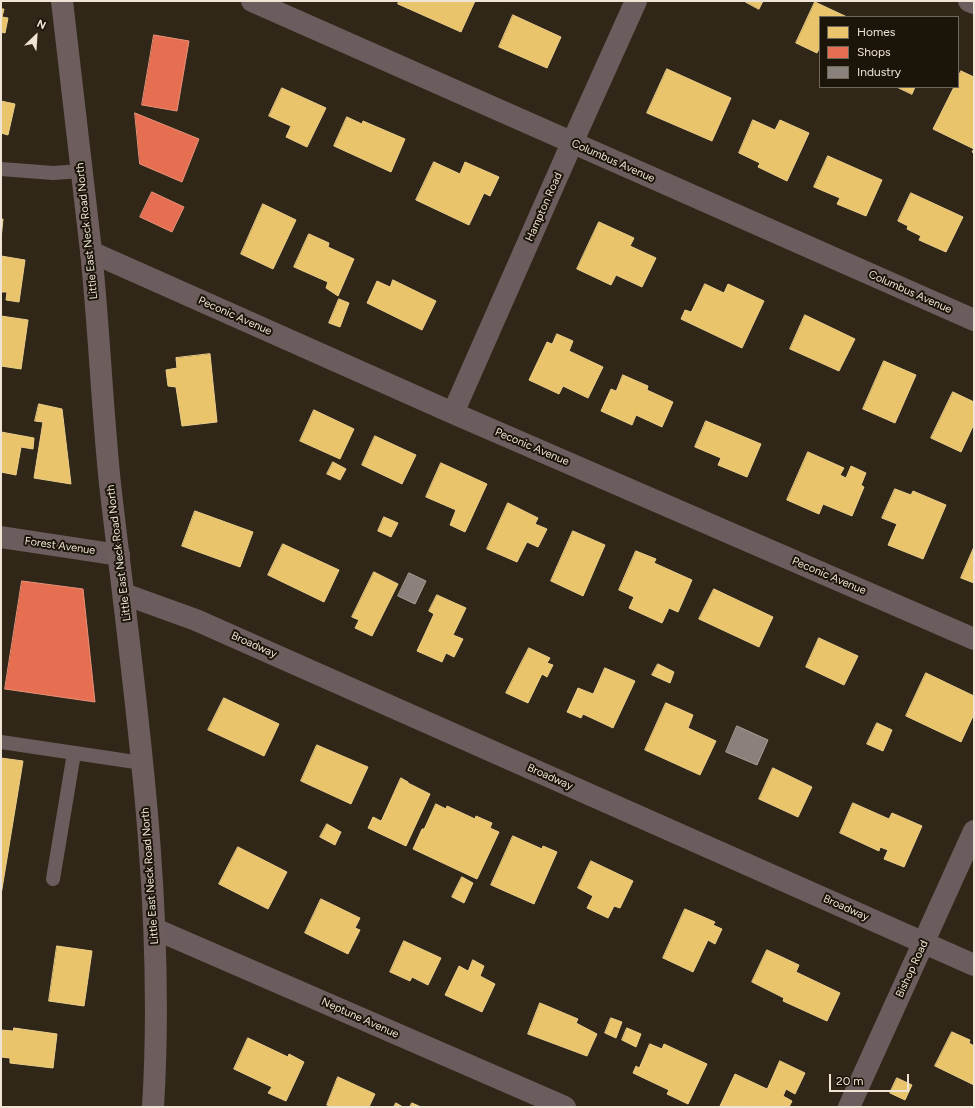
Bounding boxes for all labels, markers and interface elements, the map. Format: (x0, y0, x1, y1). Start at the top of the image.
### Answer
north arrow (16, 16, 56, 56)
legend (819, 16, 959, 88)
text: N (35, 17, 48, 32)
text: Homes (857, 25, 895, 39)
text: Shops (857, 45, 891, 59)
text: Industry (857, 65, 901, 79)
street label: Columbus Avenue (569, 137, 657, 185)
street label: Little East Neck Road North (73, 162, 101, 300)
street label: Hampton Road (523, 170, 565, 244)
street label: Columbus Avenue (866, 268, 954, 316)
street label: Peconic Avenue (196, 294, 274, 338)
street label: Peconic Avenue (493, 425, 571, 469)
street label: Little East Neck Road North (104, 484, 134, 622)
street label: Forest Avenue (24, 535, 96, 557)
street label: Peconic Avenue (790, 554, 868, 598)
street label: Broadway (229, 629, 279, 661)
street label: Broadway (525, 761, 575, 793)
street label: Little East Neck Road North (139, 807, 161, 945)
street label: Broadway (821, 892, 871, 924)
street label: Bishop Road (893, 938, 931, 1000)
street label: Neptune Avenue (319, 995, 401, 1041)
scale bar (831, 1066, 911, 1092)
text: 20 m (836, 1074, 864, 1088)

